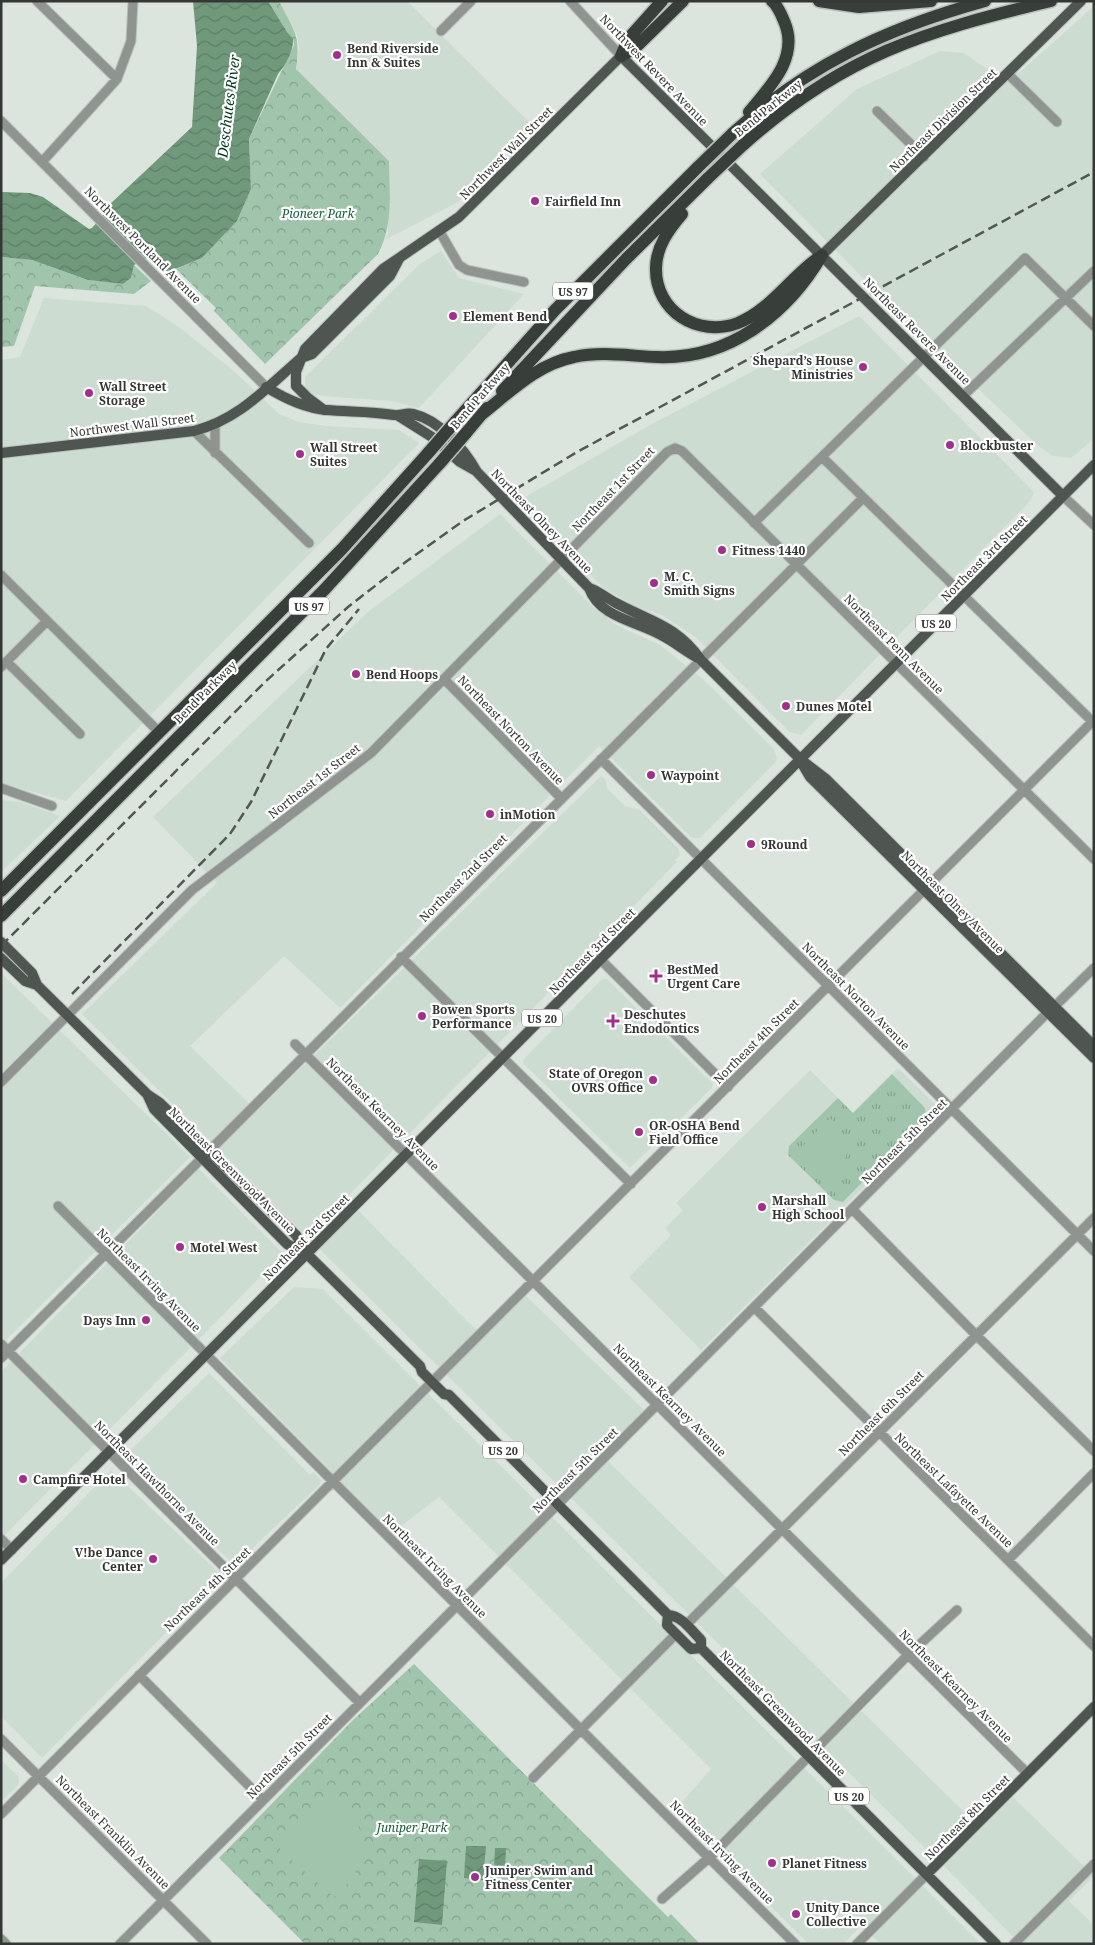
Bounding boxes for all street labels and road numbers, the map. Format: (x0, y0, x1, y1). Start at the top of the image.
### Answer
street label: Northwest Revere Avenue (596, 11, 712, 129)
street label: Northeast Division Street (886, 64, 1000, 176)
street label: Bend Parkway (730, 75, 806, 141)
street label: Northwest Wall Street (456, 103, 556, 203)
street label: Northwest Portland Avenue (81, 183, 205, 307)
street label: Northeast Revere Avenue (860, 274, 974, 388)
road number: US 97 (553, 282, 593, 300)
street label: Bend Parkway (446, 359, 514, 433)
street label: Northwest Wall Street (69, 409, 195, 441)
street label: Northeast 1st Street (568, 443, 658, 535)
street label: Northeast Olney Avenue (488, 465, 596, 577)
street label: Northeast 3rd Street (937, 511, 1031, 605)
street label: Northeast Penn Avenue (840, 590, 948, 698)
road number: US 97 (289, 598, 329, 614)
road number: US 20 (916, 614, 956, 632)
street label: Bend Parkway (170, 657, 240, 727)
street label: Northeast Norton Avenue (454, 672, 568, 788)
street label: Northeast 1st Street (264, 740, 364, 822)
street label: Northeast 2nd Street (415, 830, 511, 926)
street label: Northeast Olney Avenue (898, 847, 1008, 957)
street label: Northeast 3rd Street (545, 904, 639, 998)
street label: Northeast Norton Avenue (798, 938, 914, 1054)
street label: Northeast 4th Street (709, 994, 803, 1088)
road number: US 20 (522, 1010, 562, 1026)
street label: Northeast Kearney Avenue (323, 1054, 443, 1174)
street label: Northeast 5th Street (857, 1094, 951, 1188)
street label: Northeast Greenwood Avenue (165, 1103, 299, 1237)
street label: Northeast 3rd Street (259, 1190, 353, 1284)
street label: Northeast Irving Avenue (93, 1224, 205, 1336)
street label: Northeast Kearney Avenue (610, 1340, 730, 1460)
street label: Northeast 6th Street (834, 1366, 928, 1460)
street label: Northeast Hawthorne Avenue (91, 1417, 223, 1549)
street label: Northeast 5th Street (528, 1423, 622, 1517)
street label: Northeast Lafayette Avenue (891, 1429, 1017, 1551)
road number: US 20 (483, 1442, 523, 1458)
street label: Northeast Irving Avenue (379, 1510, 491, 1622)
street label: Northeast 4th Street (160, 1543, 254, 1635)
street label: Northeast Kearney Avenue (896, 1626, 1016, 1746)
street label: Northeast Greenwood Avenue (716, 1646, 850, 1780)
street label: Northeast 5th Street (242, 1709, 336, 1803)
street label: Northeast 8th Street (920, 1770, 1014, 1864)
street label: Northeast Franklin Avenue (52, 1771, 174, 1893)
road number: US 20 (829, 1788, 869, 1804)
street label: Northeast Irving Avenue (666, 1796, 778, 1908)

